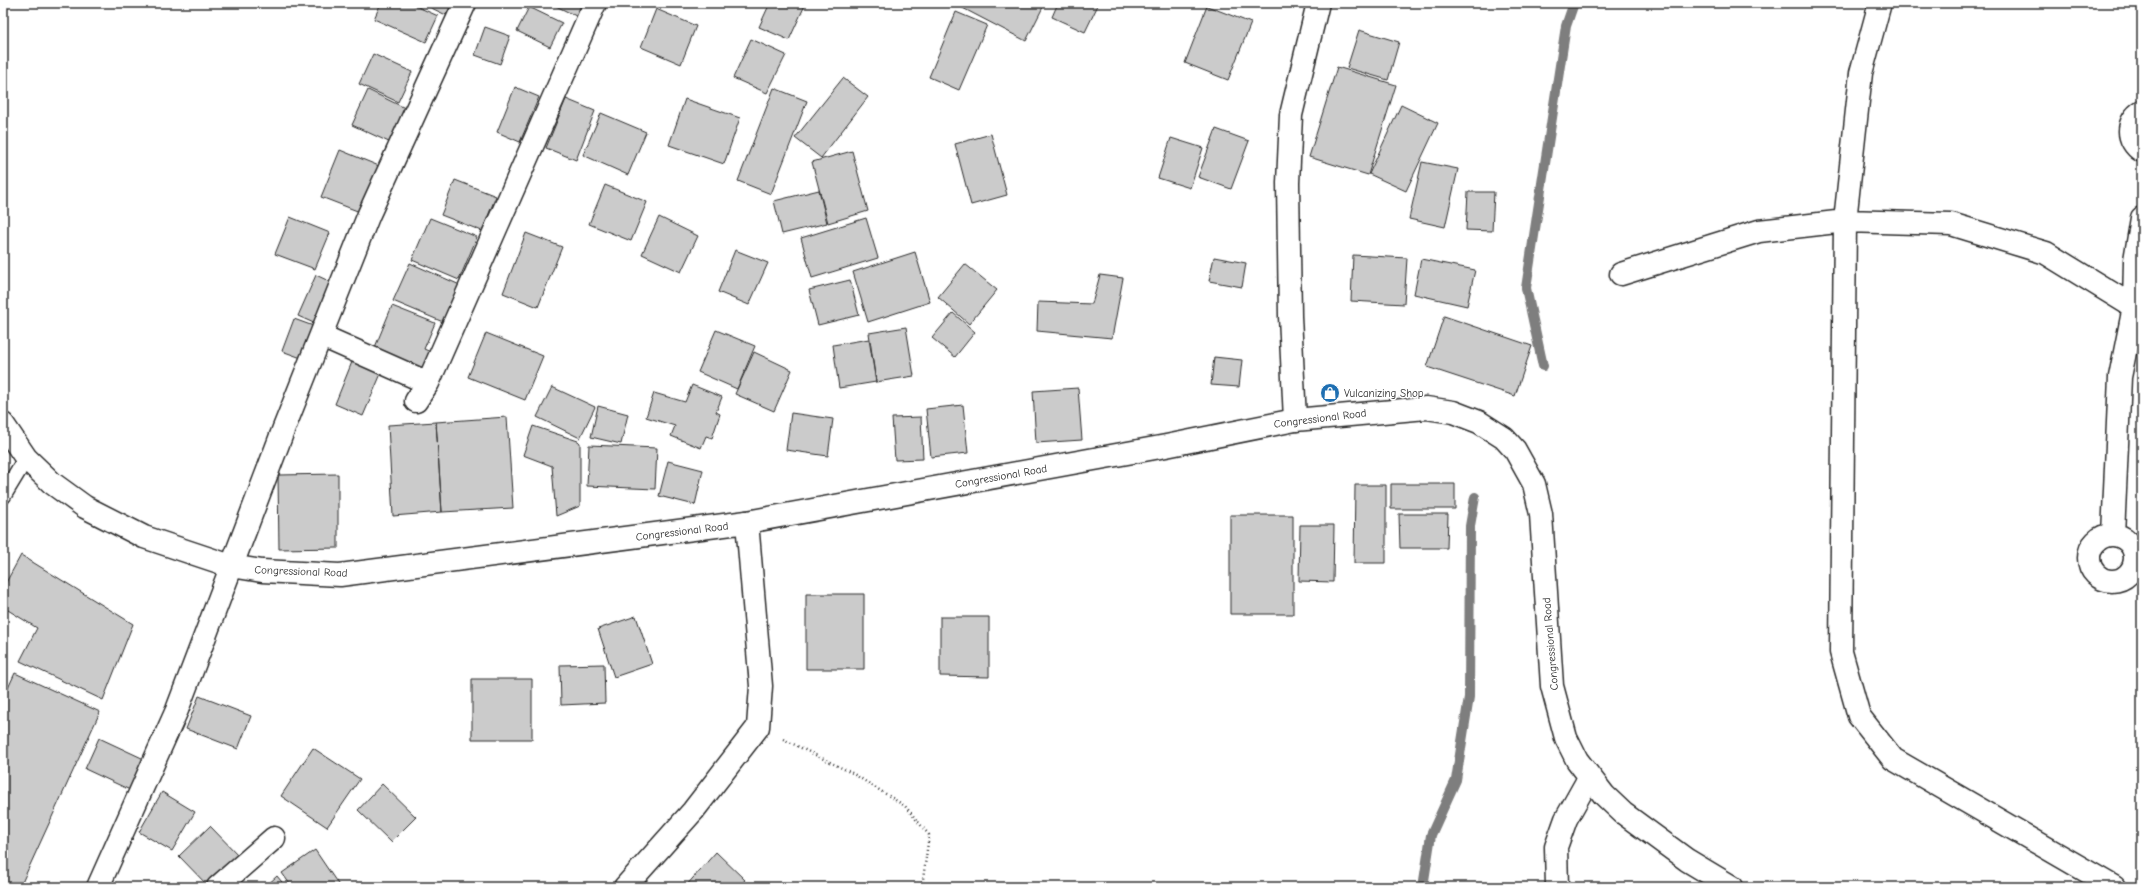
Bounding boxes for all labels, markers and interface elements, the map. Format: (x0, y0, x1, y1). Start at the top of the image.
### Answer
shop icon: Vulcanizing Shop (1319, 382, 1341, 404)
place label: Vulcanizing Shop (1344, 387, 1424, 400)
street label: Congressional Road (1273, 406, 1367, 431)
street label: Congressional Road (954, 462, 1048, 491)
street label: Congressional Road (635, 519, 729, 544)
street label: Congressional Road (254, 563, 348, 580)
street label: Congressional Road (1540, 597, 1561, 691)

